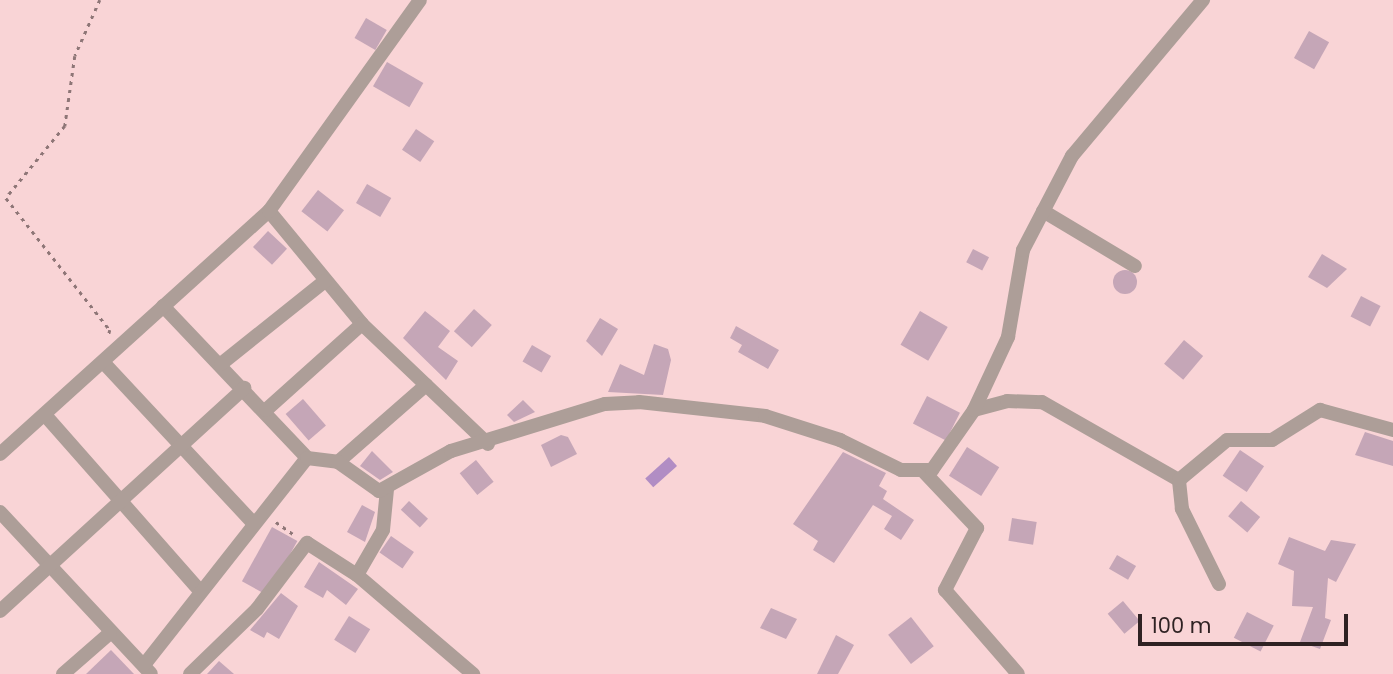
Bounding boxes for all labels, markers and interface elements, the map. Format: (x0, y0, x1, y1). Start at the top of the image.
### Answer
scale bar (1141, 600, 1351, 644)
text: 100 m (1151, 611, 1211, 640)

